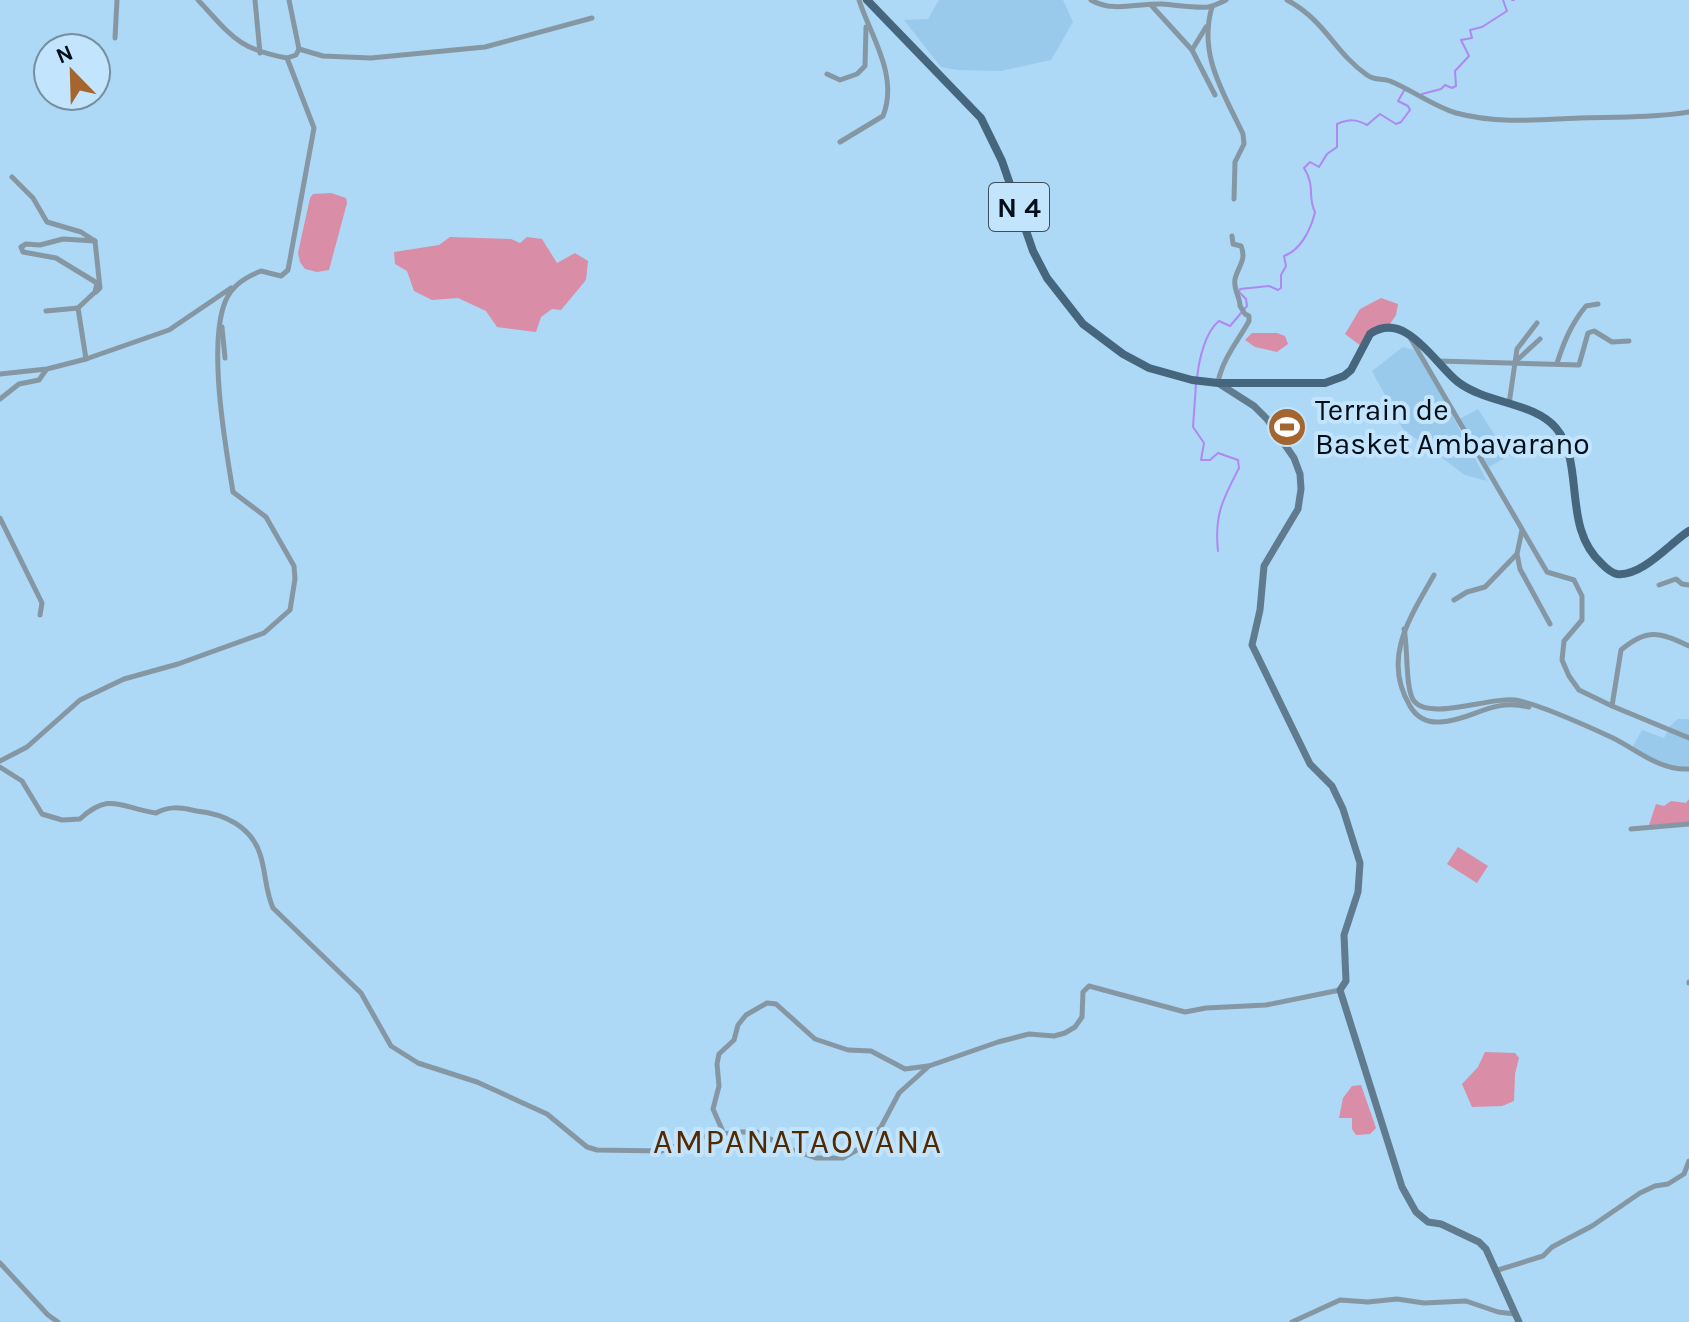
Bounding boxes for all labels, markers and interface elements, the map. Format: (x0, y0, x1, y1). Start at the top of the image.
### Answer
north arrow (32, 32, 112, 112)
text: N (52, 39, 77, 70)
road number: N 4 (989, 183, 1049, 231)
place label: Terrain de Basket Ambavarano (1315, 392, 1590, 462)
sports icon: Terrain de Basket Ambavarano (1266, 406, 1308, 448)
district label: AMPANATAOVANA (653, 1122, 943, 1162)

